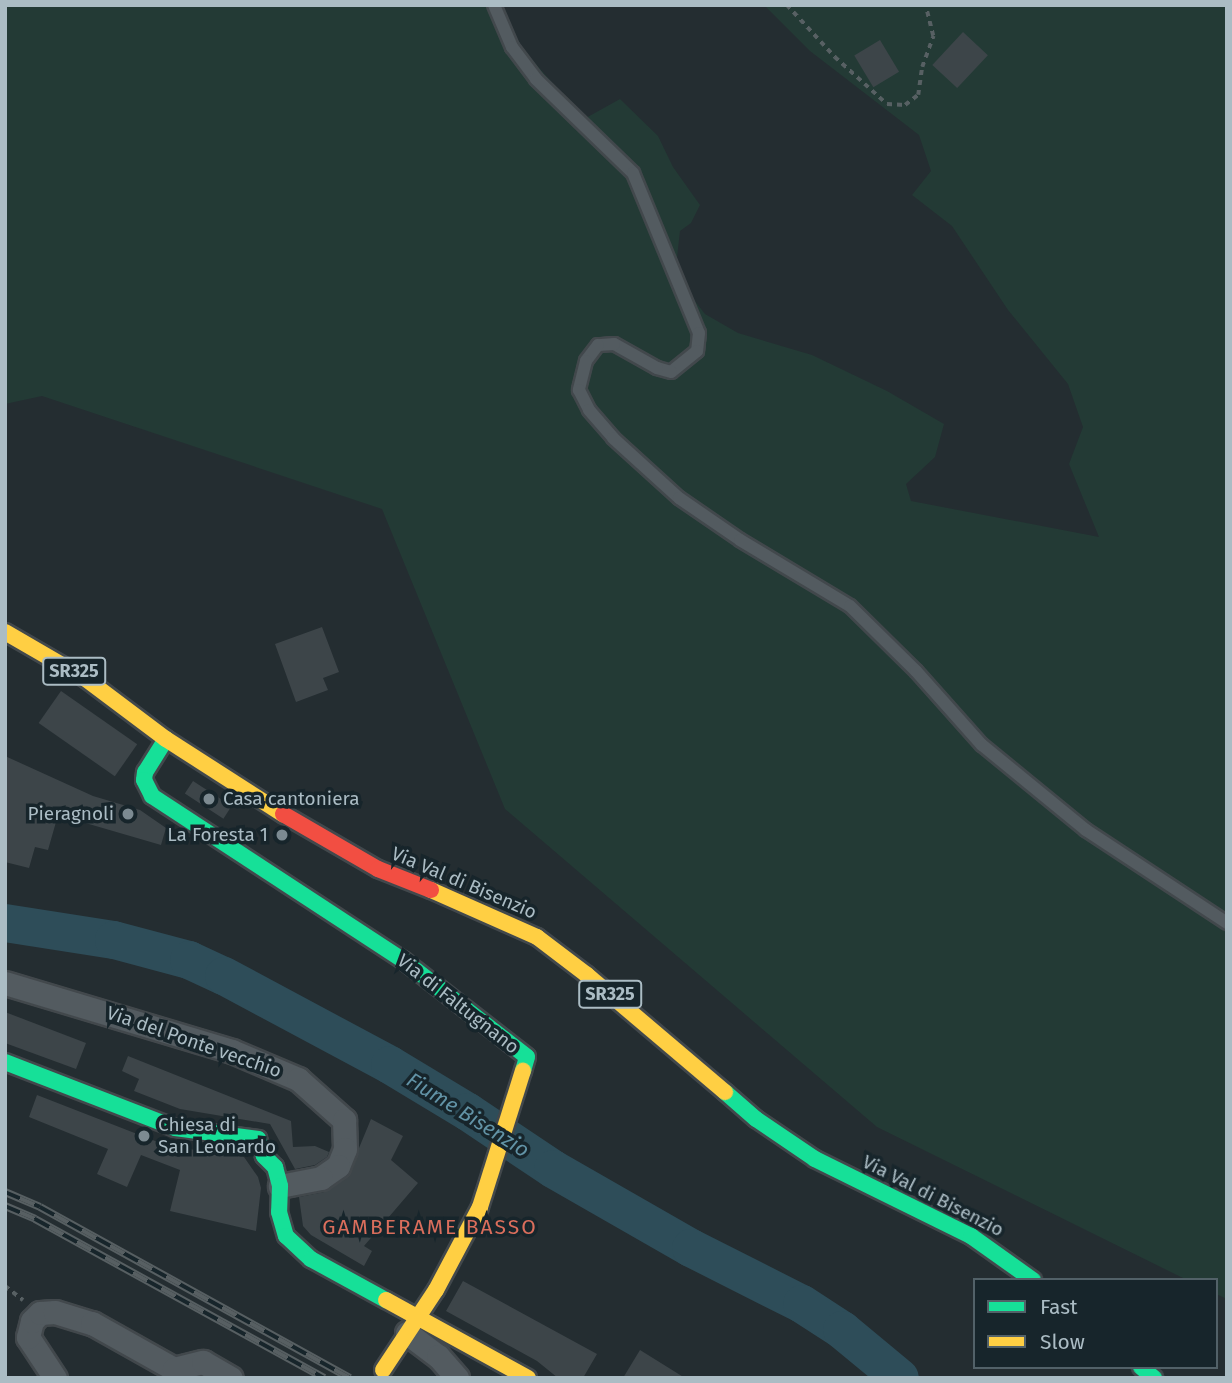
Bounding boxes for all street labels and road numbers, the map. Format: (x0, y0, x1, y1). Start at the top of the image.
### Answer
road number: SR325 (41, 656, 107, 686)
street label: Via Val di Bisenzio (388, 842, 540, 924)
street label: Via di Faltugnano (392, 949, 524, 1059)
road number: SR325 (577, 979, 643, 1009)
street label: Via del Ponte vecchio (104, 1001, 284, 1083)
street label: Via Val di Bisenzio (858, 1151, 1008, 1241)

